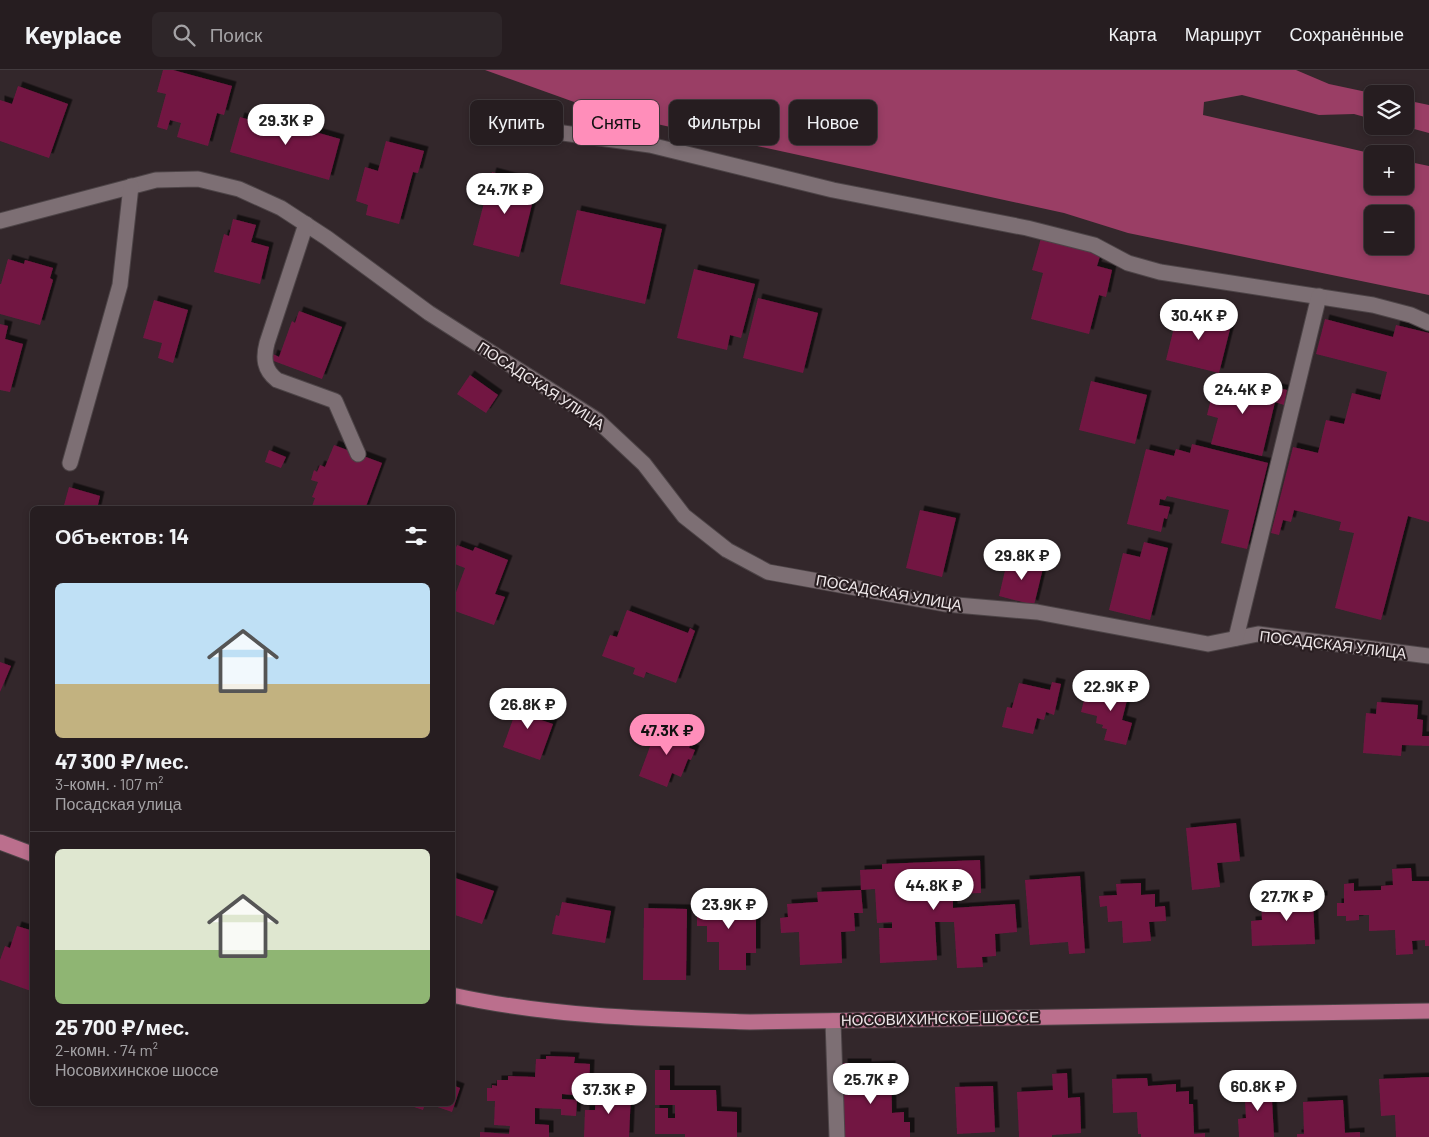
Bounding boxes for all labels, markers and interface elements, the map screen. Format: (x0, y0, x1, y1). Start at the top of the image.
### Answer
search box (152, 12, 502, 57)
text: Keyplace (25, 20, 122, 49)
icon: search (170, 21, 198, 49)
text: Поиск (210, 23, 262, 46)
text: Карта (1109, 23, 1157, 45)
text: Маршрут (1185, 23, 1261, 45)
text: Сохранённые (1289, 23, 1404, 45)
map controls (1364, 85, 1414, 255)
button: layers (1364, 85, 1414, 135)
chip: Купить (470, 100, 563, 145)
chip: Снять (573, 100, 659, 145)
chip: Фильтры (669, 100, 779, 145)
chip: Новое (789, 100, 877, 145)
pin: 29.3K ₽ (240, 104, 332, 146)
text: 29.3K ₽ (259, 110, 313, 129)
button: + (1364, 145, 1414, 195)
pin: 24.7K ₽ (459, 172, 551, 215)
text: 24.7K ₽ (477, 179, 533, 198)
button: − (1364, 205, 1414, 255)
pin: 30.4K ₽ (1153, 298, 1245, 341)
text: 30.4K ₽ (1171, 305, 1227, 324)
street label: ПОСАДСКАЯ УЛИЦА (475, 337, 608, 433)
pin: 24.4K ₽ (1197, 372, 1289, 415)
text: 24.4K ₽ (1214, 379, 1272, 398)
icon: filters (402, 522, 430, 550)
text: Объектов: 14 (55, 523, 189, 548)
pin: 29.8K ₽ (976, 538, 1068, 581)
text: 29.8K ₽ (995, 545, 1049, 564)
street label: ПОСАДСКАЯ УЛИЦА (815, 570, 964, 614)
icon: home (198, 616, 288, 706)
street label: ПОСАДСКАЯ УЛИЦА (1259, 626, 1408, 662)
pin: 22.9K ₽ (1065, 670, 1157, 712)
text: 22.9K ₽ (1083, 676, 1139, 695)
pin: 26.8K ₽ (482, 688, 574, 730)
text: 26.8K ₽ (501, 694, 555, 713)
pin: 47.3K ₽ (621, 714, 713, 756)
text: 47.3K ₽ (641, 720, 693, 739)
text: 47 300 ₽/мес. (55, 748, 189, 773)
text: 3-комн. · 107 m² (55, 774, 164, 793)
text: Посадская улица (55, 794, 182, 813)
pin: 44.8K ₽ (888, 868, 980, 911)
text: 44.8K ₽ (906, 875, 962, 894)
pin: 27.7K ₽ (1241, 880, 1333, 922)
icon: home (198, 881, 288, 971)
text: 27.7K ₽ (1261, 886, 1313, 905)
pin: 23.9K ₽ (683, 888, 775, 930)
text: 23.9K ₽ (702, 894, 756, 913)
street label: НОСОВИХИНСКОЕ ШОССЕ (841, 1007, 1039, 1029)
text: 25 700 ₽/мес. (55, 1014, 190, 1039)
text: 2-комн. · 74 m² (55, 1040, 158, 1059)
text: Носовихинское шоссе (55, 1060, 219, 1079)
pin: 25.7K ₽ (825, 1062, 917, 1105)
text: 25.7K ₽ (844, 1069, 898, 1088)
pin: 60.8K ₽ (1212, 1070, 1304, 1112)
pin: 37.3K ₽ (563, 1072, 655, 1115)
text: 60.8K ₽ (1230, 1076, 1286, 1095)
text: 37.3K ₽ (583, 1079, 635, 1098)

